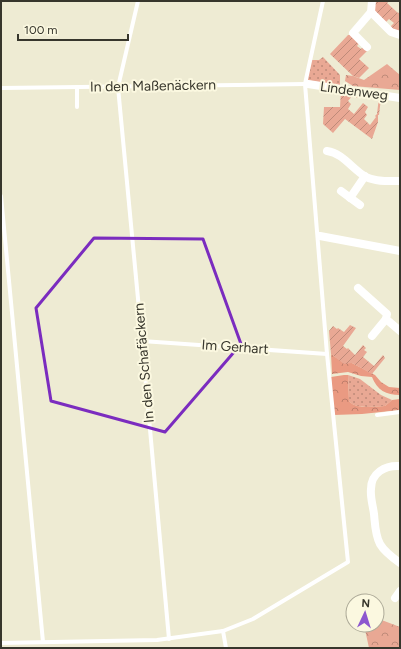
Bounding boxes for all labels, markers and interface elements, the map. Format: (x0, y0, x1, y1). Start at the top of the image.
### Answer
scale bar (18, 16, 128, 42)
text: 100 m (24, 23, 58, 37)
street label: In den Maßenäckern (90, 76, 216, 96)
street label: Lindenweg (319, 78, 389, 104)
street label: In den Schafäckern (130, 302, 158, 424)
street label: Im Gerhart (201, 336, 269, 358)
north arrow (345, 593, 385, 633)
text: N (361, 597, 370, 610)

